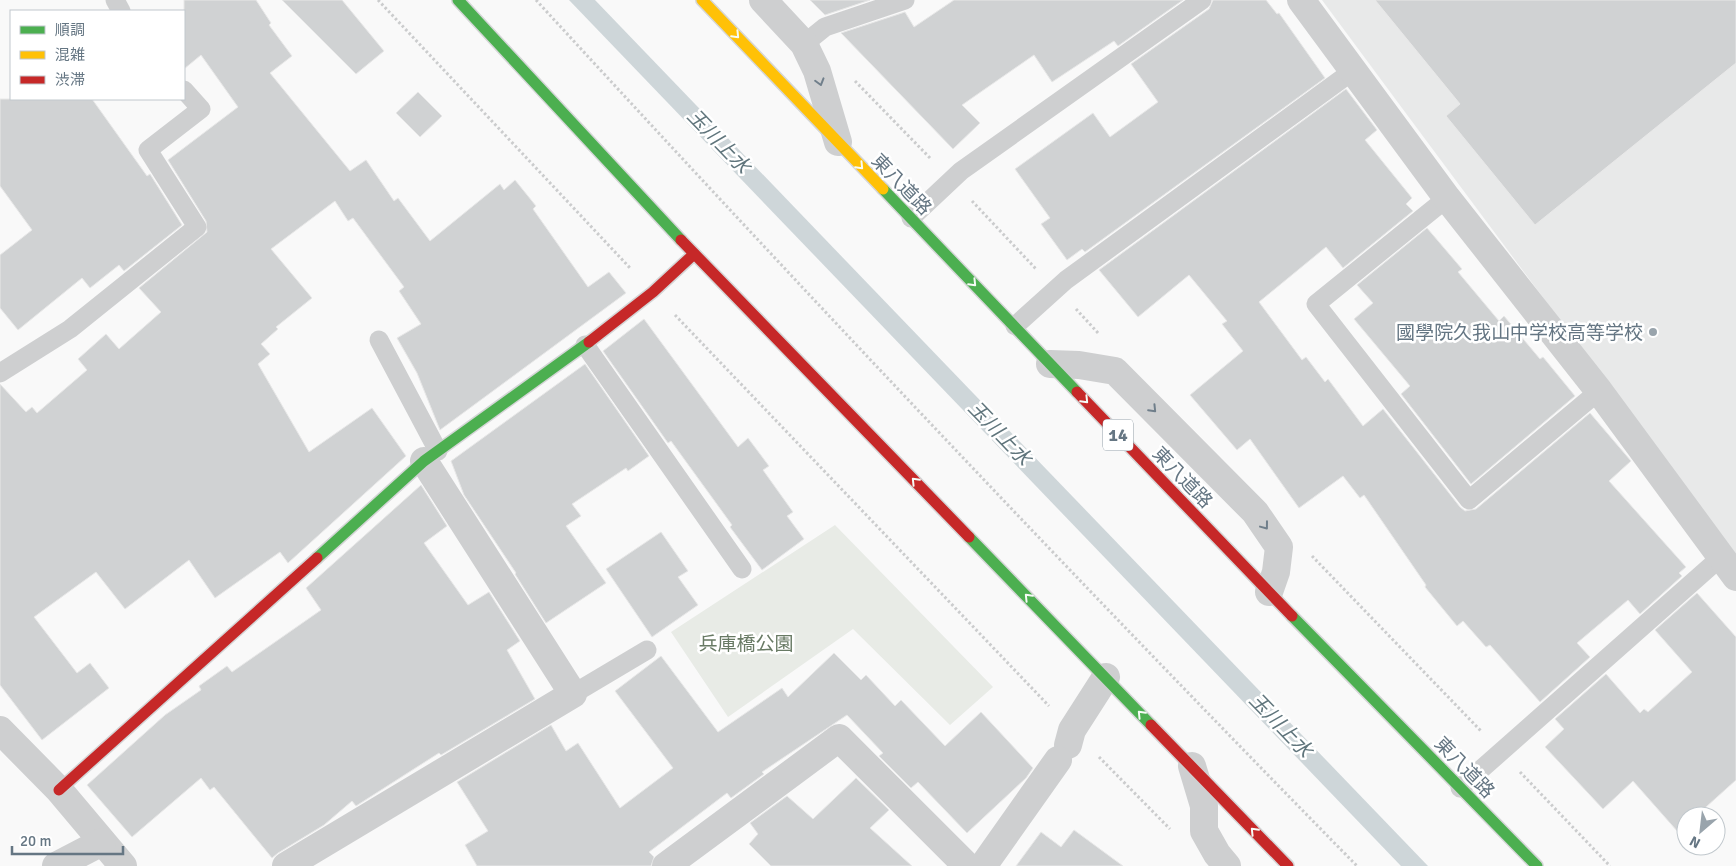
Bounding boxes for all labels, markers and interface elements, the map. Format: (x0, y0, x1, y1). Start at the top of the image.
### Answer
legend (10, 10, 185, 100)
text: 順調 (55, 21, 85, 39)
one-way arrow (730, 30, 739, 39)
text: 混雑 (55, 46, 85, 64)
text: 渋滞 (55, 71, 85, 89)
one-way arrow (815, 77, 825, 85)
water label: 玉川上水 (682, 104, 757, 180)
street label: 東八道路 (866, 149, 936, 220)
one-way arrow (854, 160, 863, 169)
one-way arrow (967, 277, 976, 286)
place label: 國學院久我山中学校高等学校 (1396, 321, 1643, 345)
marker: 國學院久我山中学校高等学校 (1647, 326, 1659, 338)
one-way arrow (1079, 395, 1088, 404)
water label: 玉川上水 (963, 396, 1038, 472)
one-way arrow (1147, 403, 1156, 412)
road number: 14 (1103, 420, 1133, 450)
street label: 東八道路 (1147, 442, 1217, 513)
one-way arrow (912, 477, 921, 486)
one-way arrow (1260, 520, 1268, 529)
one-way arrow (1025, 594, 1034, 603)
park label: 兵庫橋公園 (698, 632, 794, 656)
water label: 玉川上水 (1244, 688, 1319, 764)
one-way arrow (1138, 711, 1147, 720)
street label: 東八道路 (1429, 732, 1499, 803)
north arrow (1676, 806, 1726, 856)
scale bar (12, 824, 124, 856)
one-way arrow (1251, 828, 1260, 837)
text: 20 m (20, 832, 51, 850)
text: N (1687, 832, 1703, 852)

